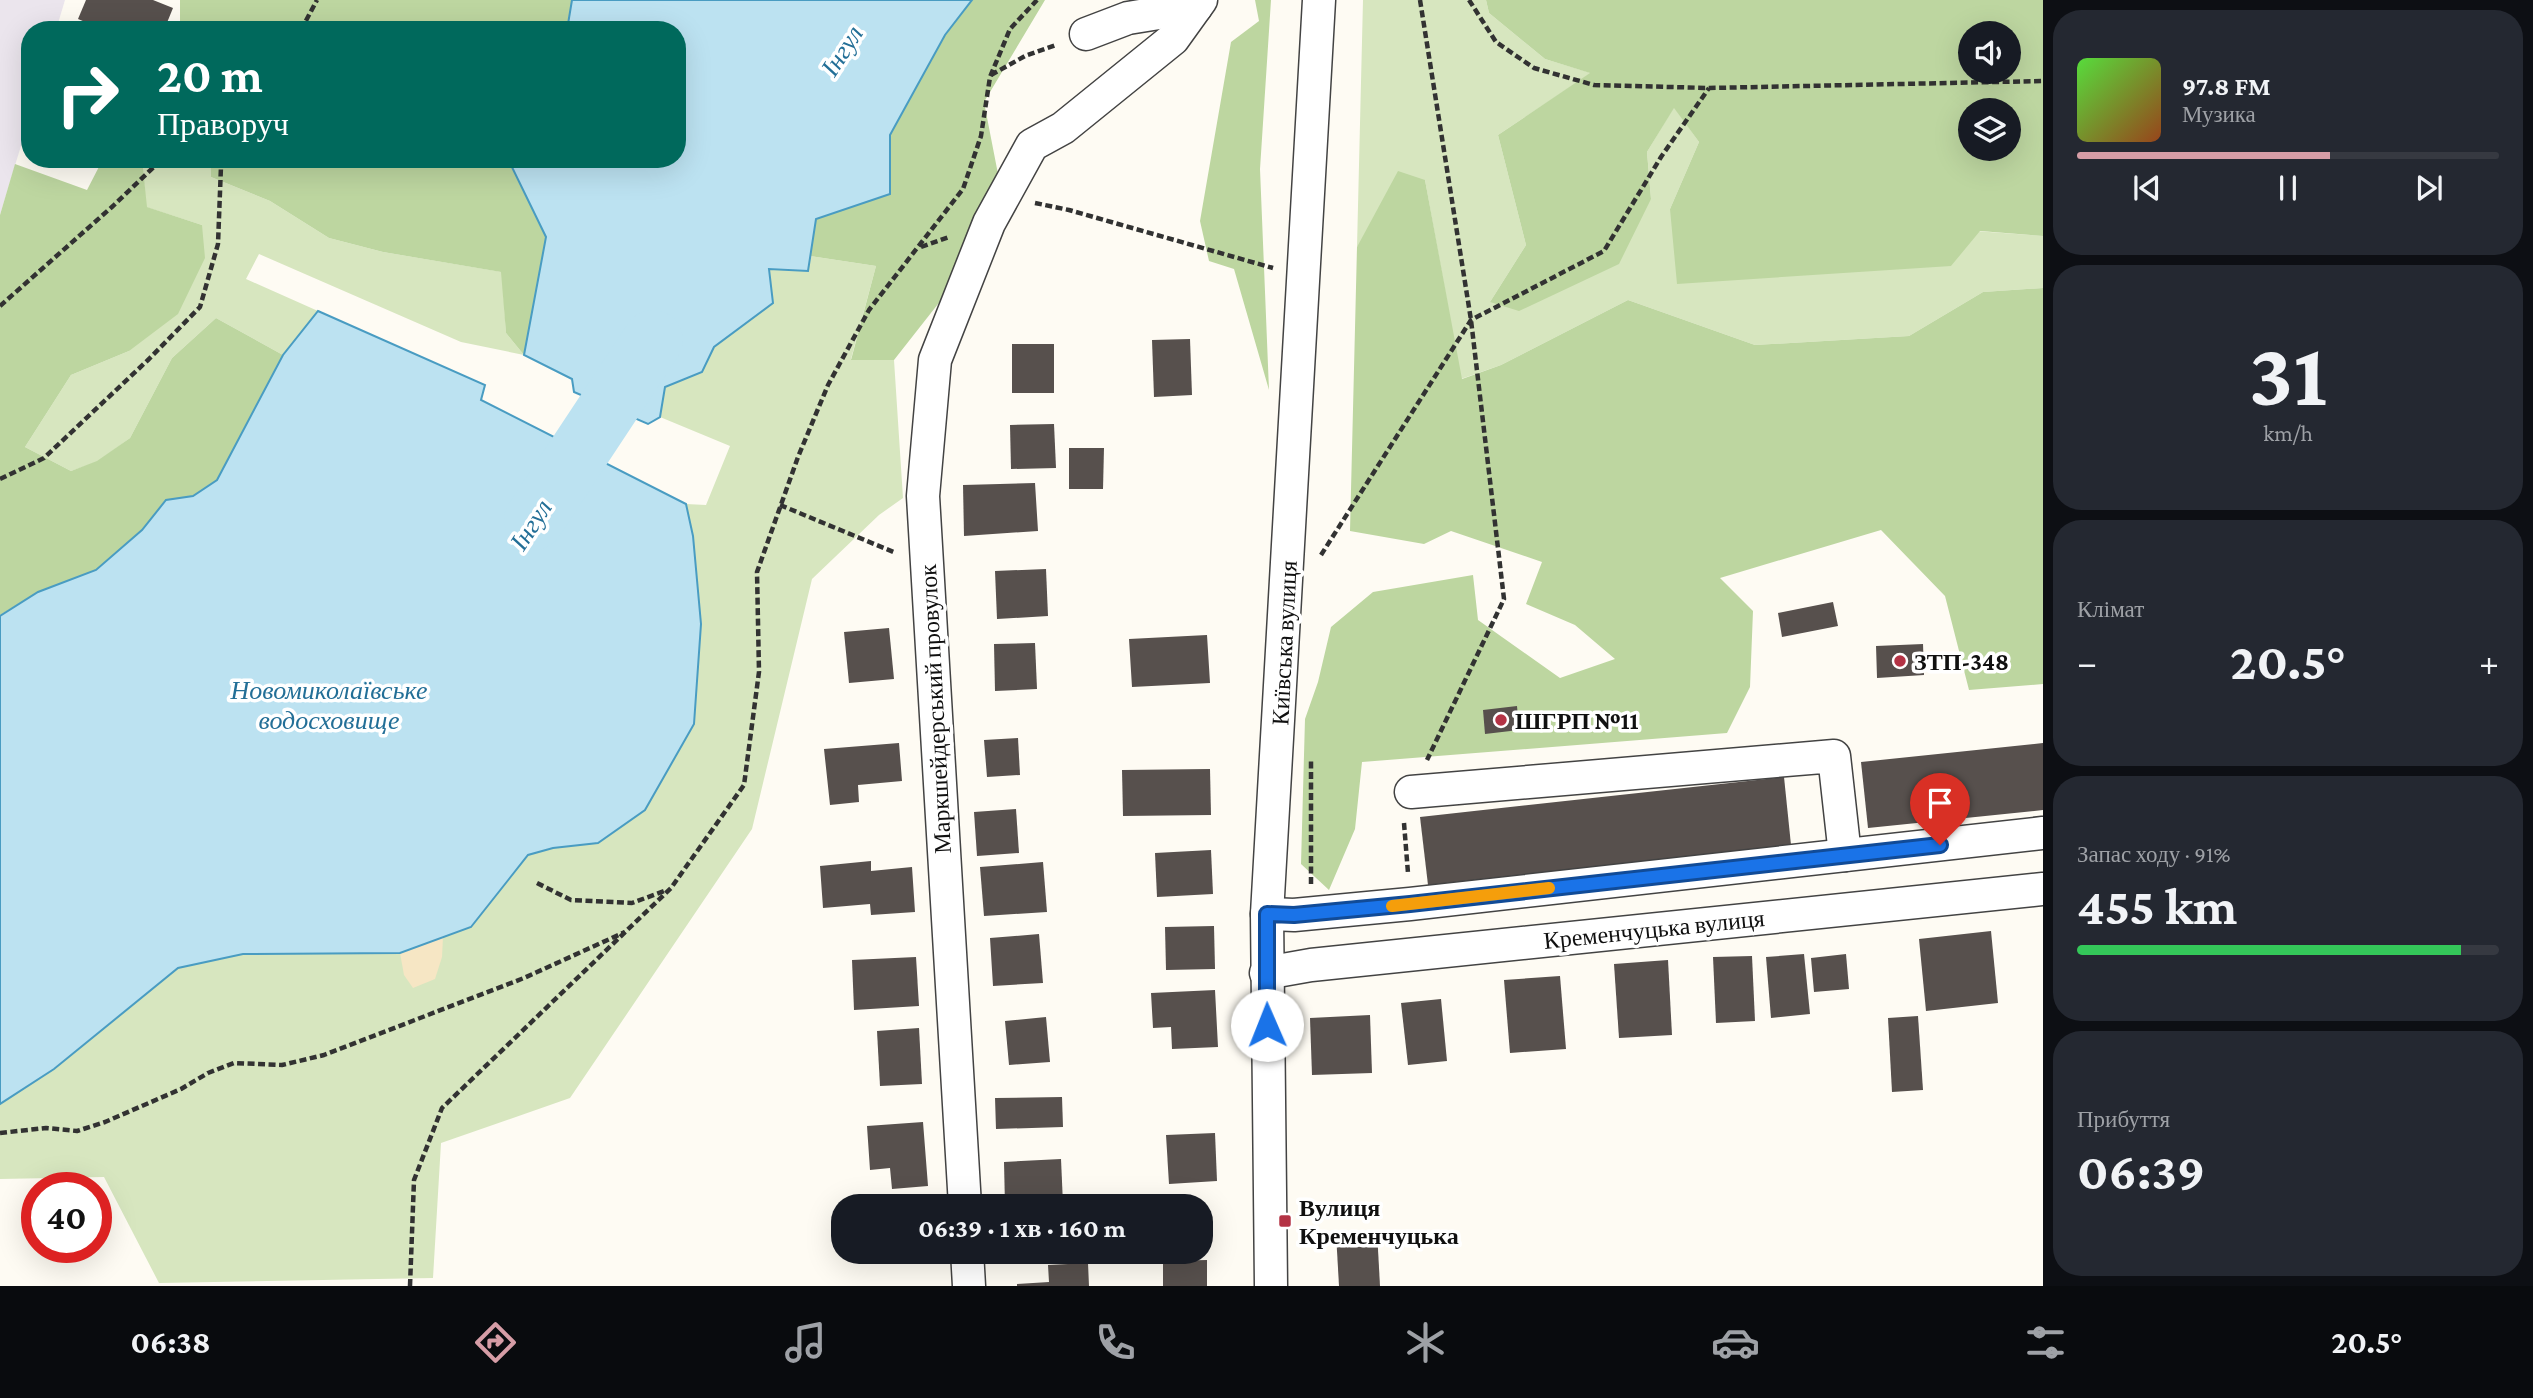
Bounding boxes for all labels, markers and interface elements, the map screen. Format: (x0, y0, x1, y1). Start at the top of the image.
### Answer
water label: Інгул (815, 21, 869, 82)
map controls (1958, 21, 2021, 161)
button: sound (1958, 21, 2021, 84)
text: 20 m (157, 48, 263, 103)
icon: right (42, 49, 133, 140)
text: 97.8 FM (2182, 72, 2271, 101)
button: layers (1958, 98, 2021, 161)
text: Музика (2182, 101, 2256, 127)
text: Праворуч (157, 106, 289, 142)
icon: previous (2128, 169, 2166, 207)
icon: pause (2269, 169, 2307, 207)
icon: next (2410, 169, 2448, 207)
text: 31 (2249, 323, 2327, 425)
text: km/h (2263, 420, 2313, 446)
water label: Інгул (504, 495, 558, 556)
street label: Київська вулиця (1266, 560, 1302, 726)
street label: Маркшейдерський провулок (914, 563, 956, 854)
text: Клімат (2077, 596, 2144, 622)
text: 20.5° (2230, 632, 2346, 690)
text: − (2077, 641, 2097, 683)
text: + (2479, 641, 2499, 683)
place label: ЗТП-348 (1914, 648, 2009, 675)
marker: ЗТП-348 (1892, 653, 1908, 669)
water label: Новомиколаївське водосховище (229, 676, 428, 735)
place label: ШГРП №11 (1515, 707, 1639, 734)
marker: ШГРП №11 (1493, 712, 1509, 728)
pin (1910, 773, 1970, 845)
icon: arrive (1921, 784, 1959, 822)
text: Запас ходу · 91% (2077, 841, 2231, 867)
text: 455 km (2077, 877, 2237, 935)
street label: Кременчуцька вулиця (1542, 904, 1766, 954)
position arrow (1230, 988, 1304, 1062)
text: Прибуття (2077, 1106, 2170, 1132)
text: 06:39 (2077, 1142, 2205, 1200)
speed limit sign: 40 (21, 1172, 112, 1263)
place label: Вулиця Кременчуцька (1299, 1194, 1459, 1249)
marker: Вулиця Кременчуцька (1277, 1213, 1293, 1229)
text: 06:39 · 1 хв · 160 m (918, 1214, 1126, 1243)
icon: directions (471, 1318, 520, 1367)
icon: music (781, 1318, 830, 1367)
icon: phone (1091, 1318, 1140, 1367)
icon: climate (1401, 1318, 1450, 1367)
icon: car (1711, 1318, 1760, 1367)
icon: filters (2021, 1318, 2070, 1367)
text: 06:38 (130, 1324, 211, 1360)
text: 20.5° (2331, 1324, 2403, 1360)

